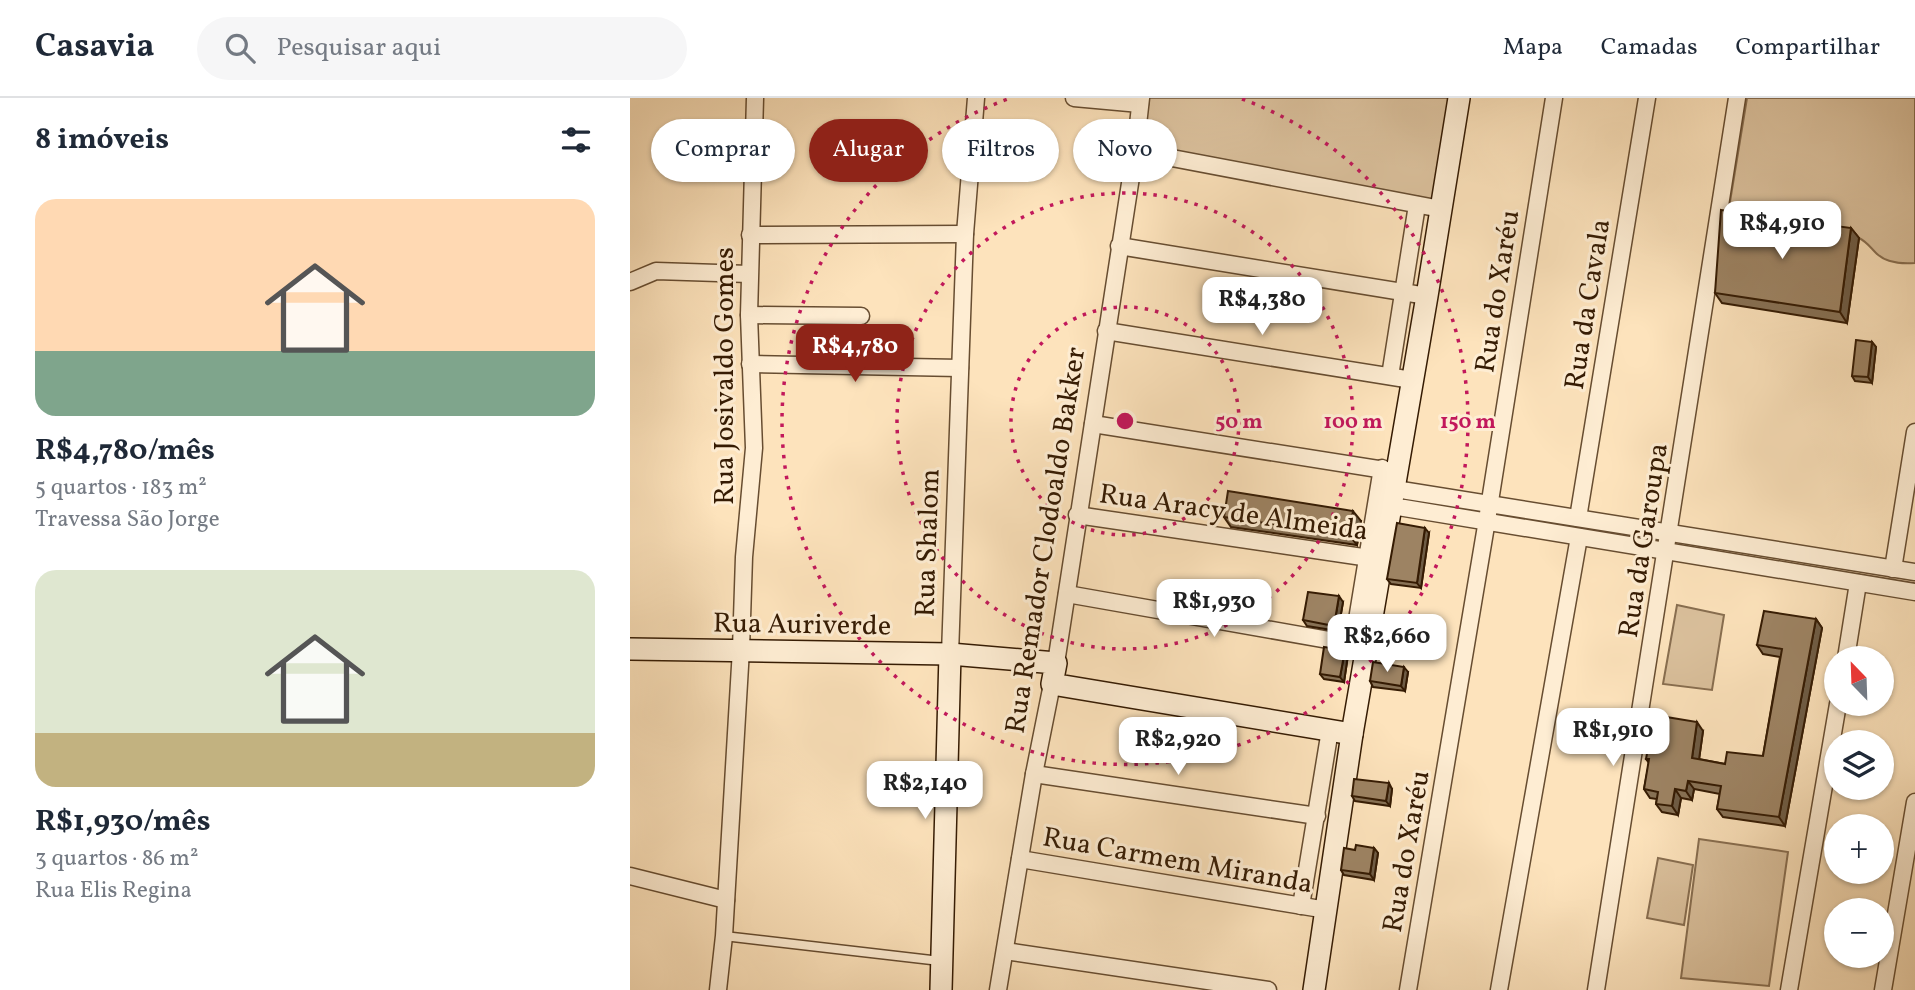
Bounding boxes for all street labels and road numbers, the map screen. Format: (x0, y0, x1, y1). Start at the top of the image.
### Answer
street label: Rua do Xaréu (1466, 207, 1531, 376)
street label: Rua da Cavala (1556, 216, 1621, 393)
street label: Rua Josivaldo Gomes (706, 247, 745, 505)
street label: Rua Remador Clodoaldo Bakker (997, 344, 1096, 736)
street label: Rua da Garoupa (1610, 440, 1679, 641)
street label: Rua Shalom (906, 468, 951, 618)
street label: Rua Aracy de Almeida (1097, 475, 1371, 552)
street label: Rua Auriverde (713, 604, 891, 647)
street label: Rua do Xaréu (1374, 767, 1441, 936)
street label: Rua Carmem Miranda (1039, 819, 1316, 904)

